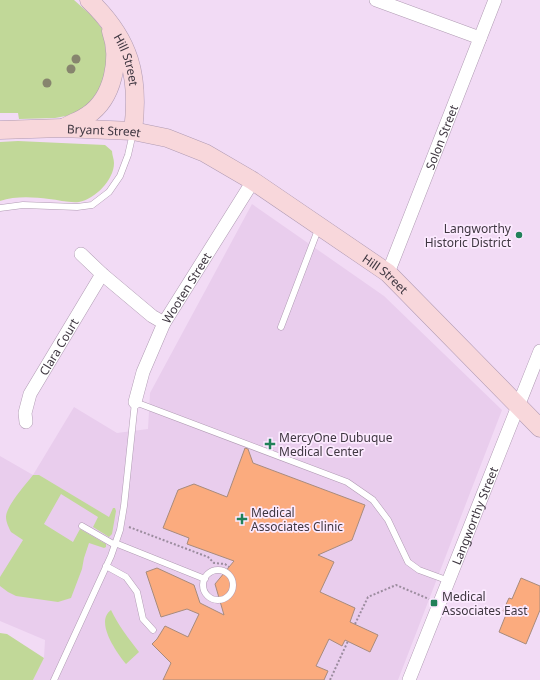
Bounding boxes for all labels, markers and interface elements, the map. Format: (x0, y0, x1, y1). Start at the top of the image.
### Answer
street label: Hill Street (110, 30, 143, 87)
street label: Solon Street (421, 102, 462, 172)
street label: Bryant Street (67, 120, 143, 141)
place label: Langworthy Historic District (425, 220, 512, 251)
marker: Langworthy Historic District (514, 230, 524, 240)
street label: Wooten Street (157, 248, 215, 326)
street label: Hill Street (359, 250, 413, 298)
street label: Clara Court (35, 314, 82, 378)
place label: MercyOne Dubuque Medical Center (279, 429, 393, 460)
marker: MercyOne Dubuque Medical Center (264, 438, 276, 450)
street label: Langworthy Street (447, 463, 502, 567)
place label: Medical Associates Clinic (251, 504, 343, 535)
marker: Medical Associates Clinic (236, 513, 248, 525)
place label: Medical Associates East (442, 588, 528, 619)
marker: Medical Associates East (429, 598, 439, 608)

